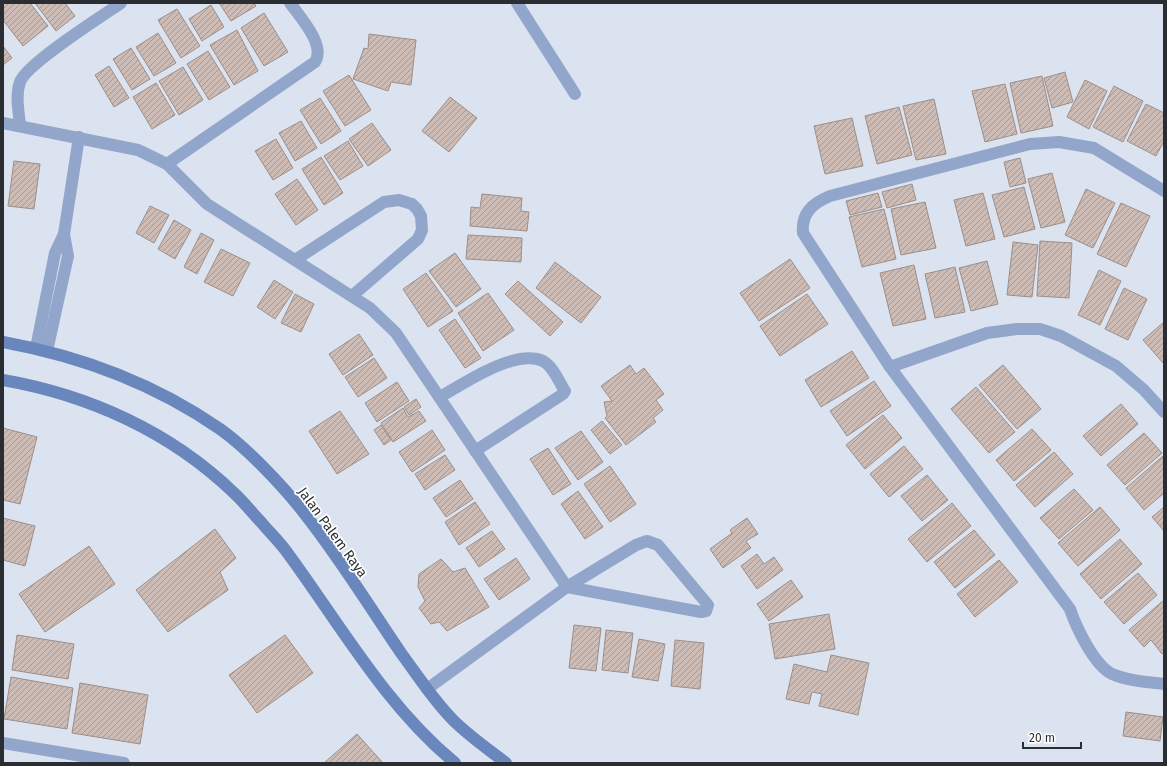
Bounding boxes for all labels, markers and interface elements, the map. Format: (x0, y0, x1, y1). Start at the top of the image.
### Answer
street label: Jalan Palem Raya (294, 484, 371, 581)
scale bar (1023, 724, 1081, 750)
text: 20 m (1029, 731, 1055, 745)

